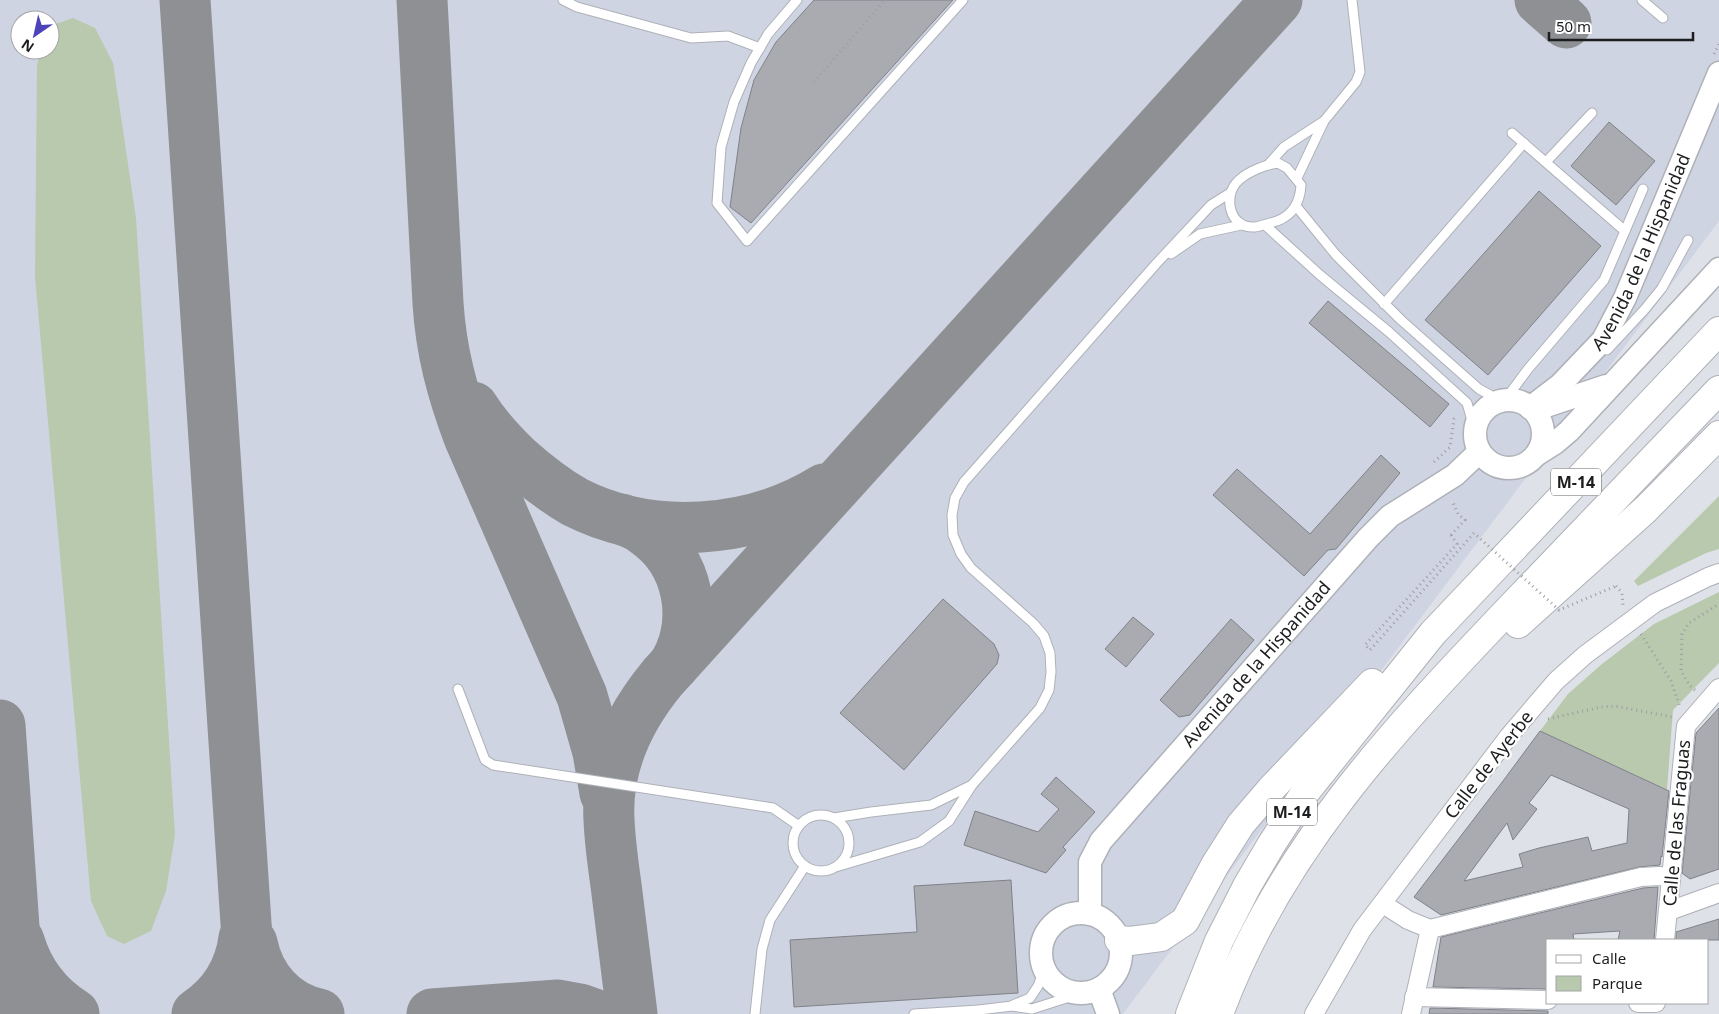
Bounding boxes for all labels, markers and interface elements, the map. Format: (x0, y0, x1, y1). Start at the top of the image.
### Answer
north arrow (10, 10, 60, 60)
scale bar (1549, 10, 1693, 42)
text: 50 m (1556, 16, 1591, 36)
text: N (17, 35, 37, 57)
street label: Avenida de la Hispanidad (1586, 150, 1695, 355)
road number: M-14 (1551, 468, 1601, 496)
street label: Avenida de la Hispanidad (1176, 576, 1335, 752)
street label: Calle de Ayerbe (1438, 705, 1538, 823)
street label: Calle de las Fraguas (1657, 739, 1695, 907)
road number: M-14 (1267, 799, 1317, 826)
legend (1546, 939, 1709, 1004)
text: Calle (1592, 948, 1626, 968)
text: Parque (1592, 973, 1642, 993)

